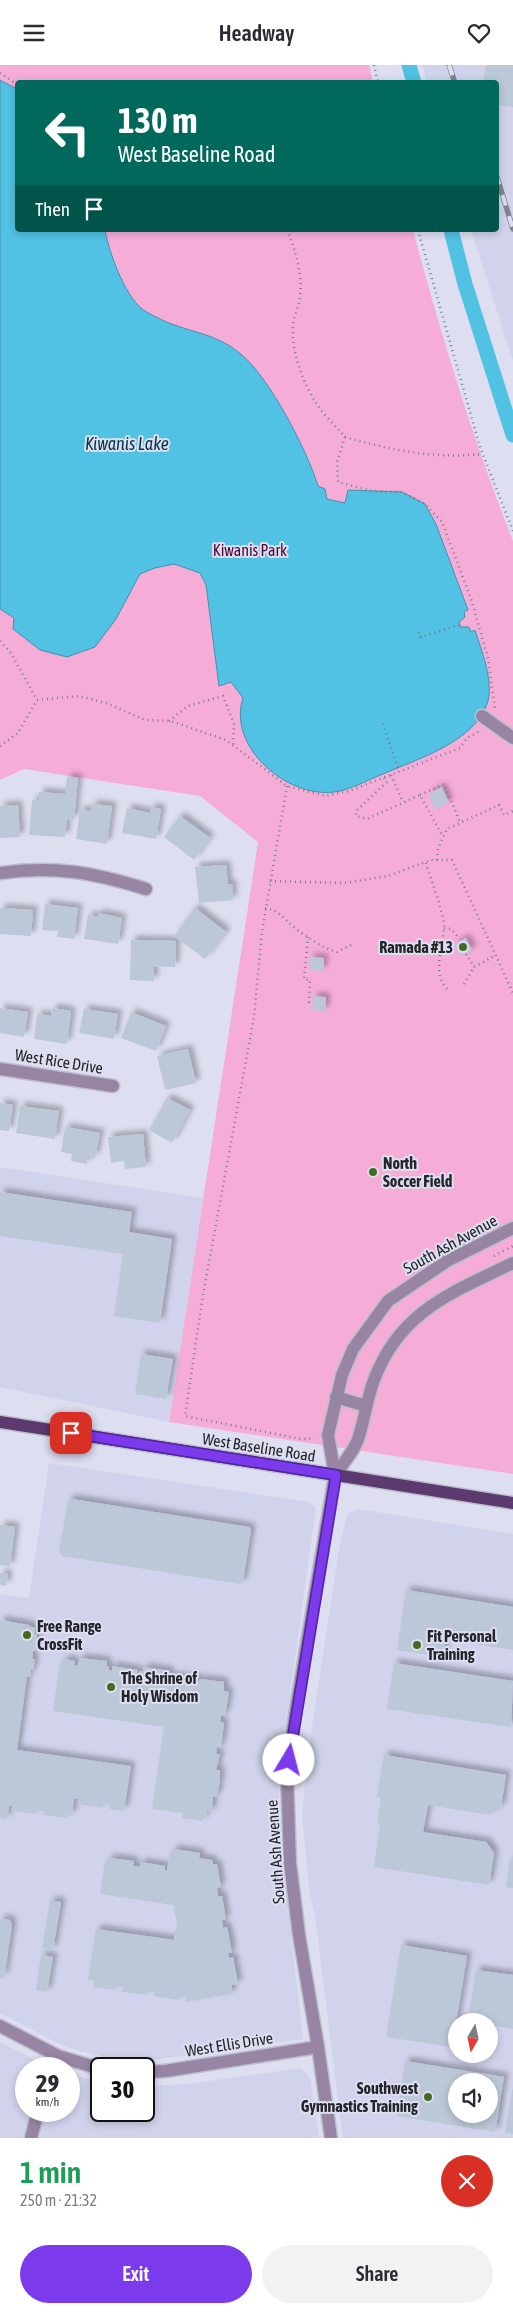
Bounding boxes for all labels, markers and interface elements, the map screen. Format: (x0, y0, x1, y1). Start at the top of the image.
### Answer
icon: menu (20, 19, 48, 47)
icon: heart (465, 19, 493, 47)
text: Headway (219, 20, 294, 46)
icon: left (35, 100, 100, 165)
text: 130 m (118, 100, 197, 140)
text: West Baseline Road (118, 141, 275, 167)
icon: arrive (80, 195, 108, 223)
text: Then (35, 198, 70, 220)
water label: Kiwanis Lake (85, 433, 169, 454)
park label: Kiwanis Park (213, 541, 287, 559)
place label: Ramada #13 (379, 938, 453, 956)
marker: Ramada #13 (457, 941, 469, 953)
street label: West Rice Drive (14, 1045, 104, 1077)
place label: North Soccer Field (383, 1154, 453, 1190)
marker: North Soccer Field (367, 1166, 379, 1178)
street label: South Ash Avenue (400, 1211, 500, 1277)
pin (50, 1412, 92, 1454)
icon: arrive (57, 1419, 85, 1447)
street label: West Baseline Road (201, 1429, 317, 1465)
place label: Free Range CrossFit (37, 1617, 102, 1653)
place label: Fit Personal Training (427, 1627, 497, 1663)
marker: Free Range CrossFit (21, 1629, 33, 1641)
marker: Fit Personal Training (411, 1639, 423, 1651)
place label: The Shrine of Holy Wisdom (121, 1669, 198, 1705)
marker: The Shrine of Holy Wisdom (105, 1681, 117, 1693)
position arrow (262, 1733, 314, 1785)
street label: South Ash Avenue (262, 1799, 288, 1905)
north arrow (448, 2013, 498, 2063)
map controls (448, 2013, 498, 2123)
street label: West Ellis Drive (184, 2028, 274, 2060)
speed limit sign: 30 (90, 2057, 155, 2122)
text: 29 (36, 2069, 59, 2097)
button: sound (448, 2073, 498, 2123)
place label: Southwest Gymnastics Training (301, 2079, 418, 2115)
marker: Southwest Gymnastics Training (422, 2091, 434, 2103)
text: km/h (36, 2095, 59, 2109)
text: 1 min (20, 2155, 81, 2189)
button: close (441, 2155, 493, 2207)
text: 250 m · 21:32 (20, 2191, 97, 2209)
button: Exit (20, 2245, 252, 2303)
button: Share (262, 2245, 493, 2303)

